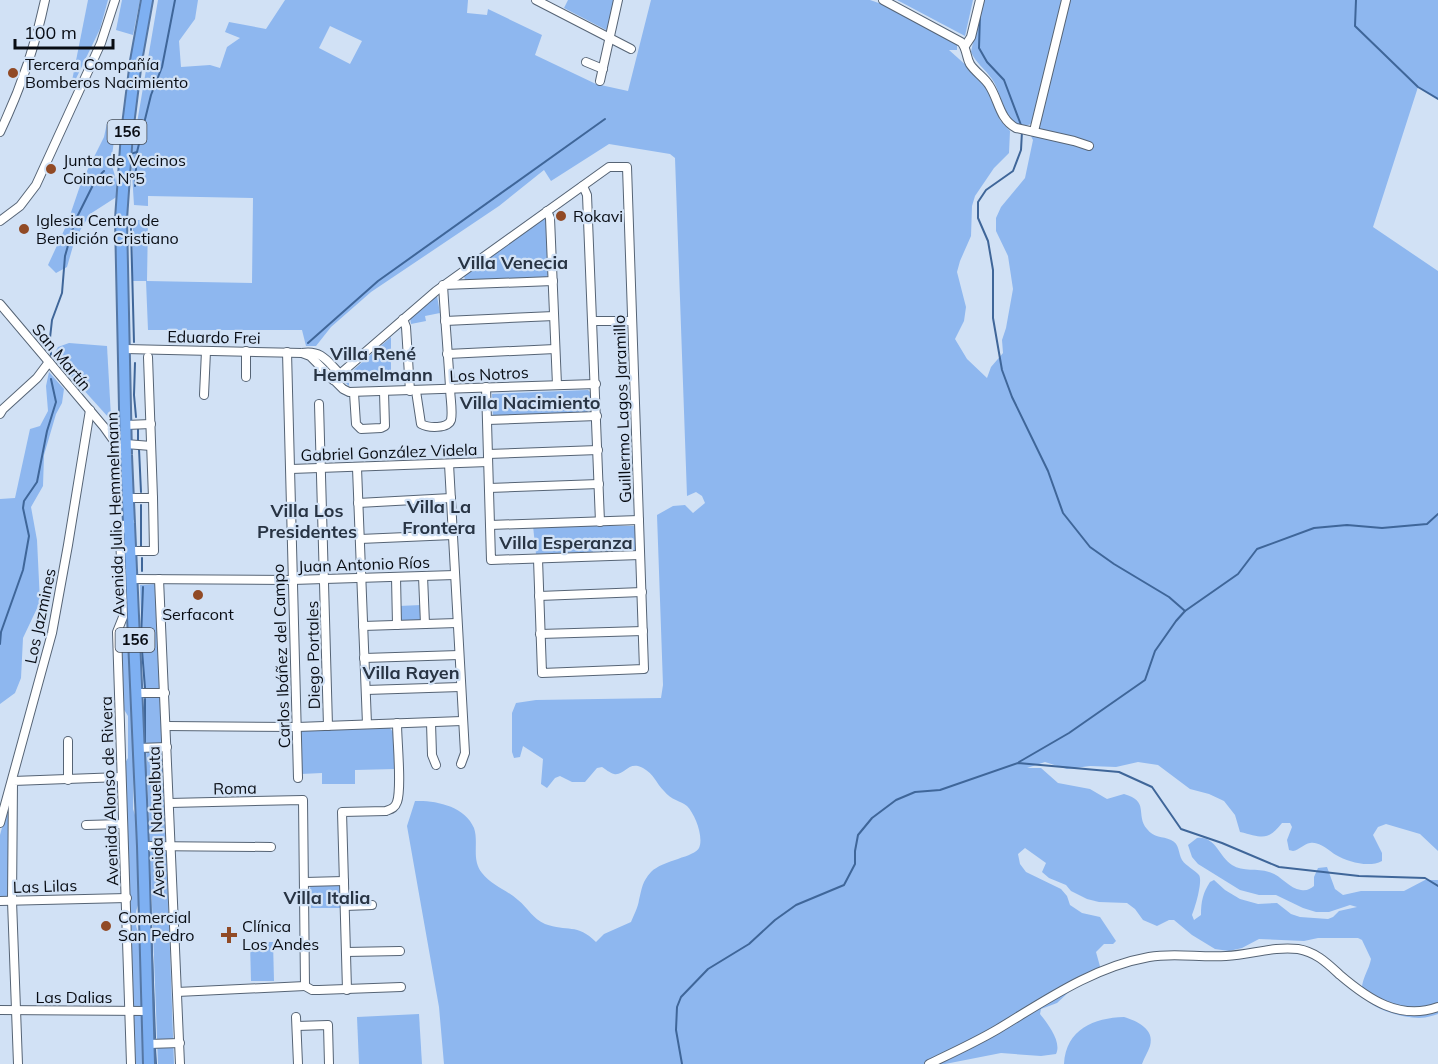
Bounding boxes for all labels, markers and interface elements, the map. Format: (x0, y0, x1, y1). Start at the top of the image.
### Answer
scale bar (15, 12, 112, 50)
text: 100 m (24, 21, 77, 44)
place label: Tercera Compañía Bomberos Nacimiento (25, 54, 188, 92)
marker: Tercera Compañía Bomberos Nacimiento (6, 66, 20, 80)
road number: 156 (108, 120, 146, 144)
place label: Junta de Vecinos Coinac N°5 (63, 150, 186, 188)
marker: Junta de Vecinos Coinac N°5 (44, 162, 58, 176)
place label: Rokavi (573, 206, 623, 226)
marker: Rokavi (554, 209, 568, 223)
place label: Iglesia Centro de Bendición Cristiano (36, 210, 179, 248)
marker: Iglesia Centro de Bendición Cristiano (17, 222, 31, 236)
district label: Villa Venecia (457, 251, 568, 274)
street label: Guillermo Lagos Jaramillo (609, 315, 635, 503)
street label: San Martín (28, 319, 96, 395)
street label: Eduardo Frei (167, 326, 261, 348)
district label: Villa René Hemmelmann (313, 342, 433, 386)
street label: Los Notros (449, 362, 529, 386)
district label: Villa Nacimiento (459, 391, 600, 414)
street label: Avenida Julio Hemmelmann (101, 412, 129, 616)
street label: Gabriel González Videla (300, 439, 478, 465)
district label: Villa La Frontera (402, 495, 476, 539)
district label: Villa Los Presidentes (257, 499, 357, 543)
district label: Villa Esperanza (498, 531, 633, 554)
street label: Juan Antonio Ríos (298, 552, 430, 576)
street label: Carlos Ibáñez del Campo (268, 564, 294, 748)
street label: Los Jazmines (20, 566, 60, 665)
marker: Serfacont (191, 588, 205, 602)
street label: Diego Portales (302, 601, 324, 709)
place label: Serfacont (162, 604, 234, 624)
road number: 156 (116, 628, 154, 652)
district label: Villa Rayen (361, 661, 460, 684)
street label: Avenida Alonso de Rivera (96, 696, 122, 886)
street label: Avenida Nahuelbuta (143, 746, 169, 898)
street label: Roma (213, 778, 257, 798)
street label: Las Lilas (13, 875, 78, 897)
district label: Villa Italia (283, 886, 370, 909)
place label: Comercial San Pedro (118, 907, 194, 945)
place label: Clínica Los Andes (242, 916, 319, 954)
marker: Comercial San Pedro (99, 919, 113, 933)
marker: Clínica Los Andes (220, 926, 238, 944)
street label: Las Dalias (35, 987, 113, 1007)

